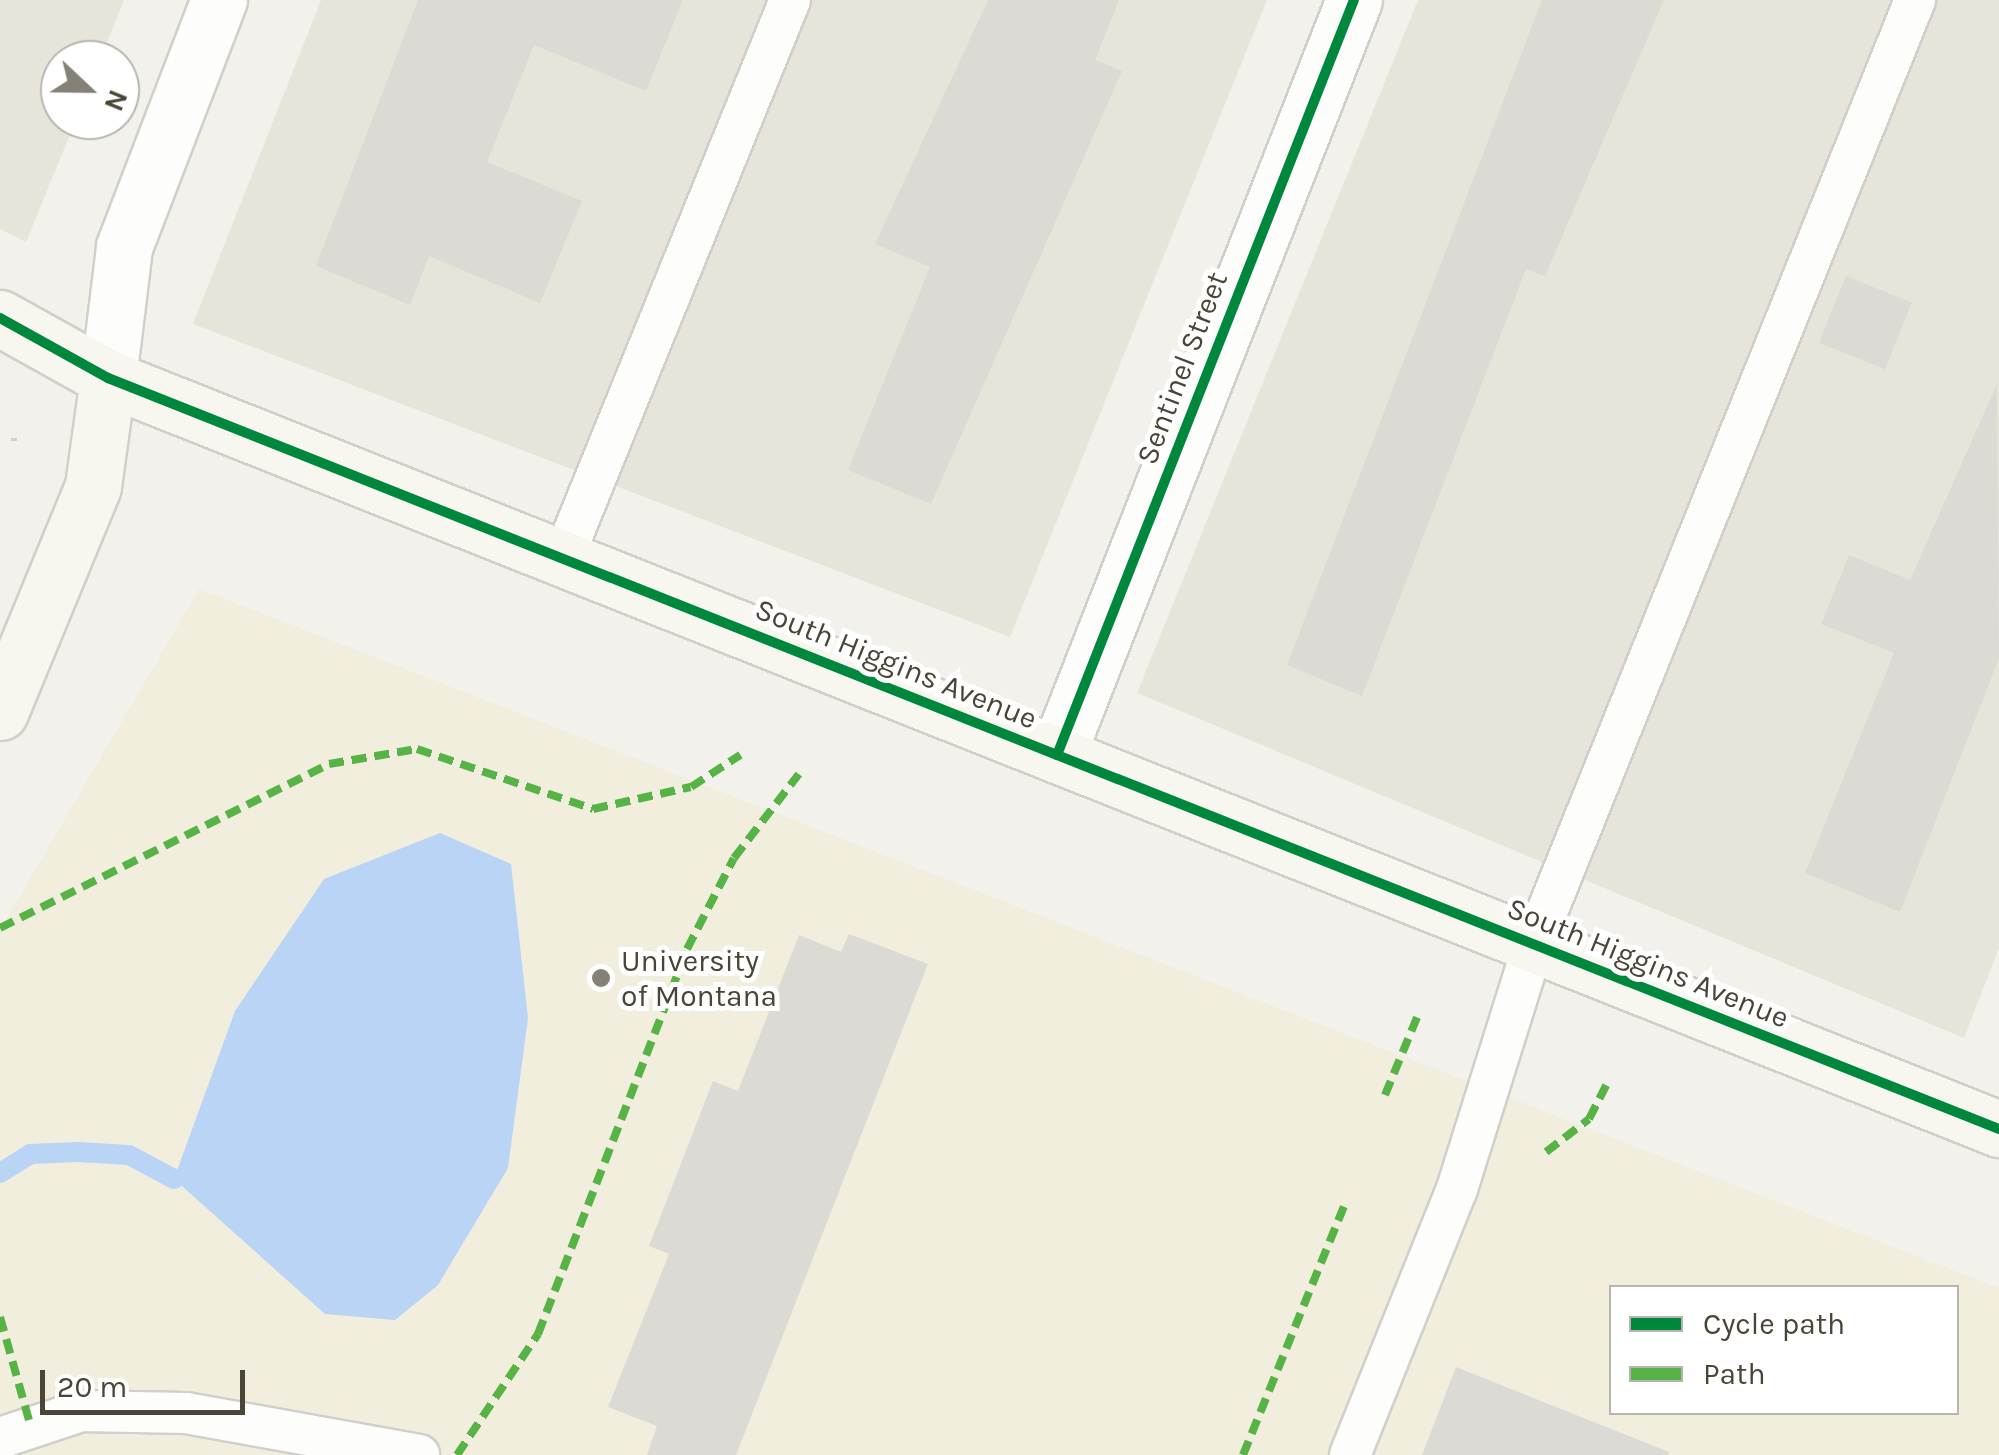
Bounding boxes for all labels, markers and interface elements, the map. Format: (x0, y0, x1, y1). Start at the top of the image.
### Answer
north arrow (40, 40, 140, 140)
text: N (97, 85, 135, 116)
street label: Sentinel Street (1129, 267, 1235, 469)
street label: South Higgins Avenue (750, 591, 1042, 737)
street label: South Higgins Avenue (1502, 890, 1794, 1036)
place label: University of Montana (621, 943, 777, 1014)
marker: University of Montana (590, 967, 612, 989)
legend (1609, 1285, 1959, 1415)
text: Cycle path (1703, 1306, 1845, 1342)
scale bar (45, 1350, 250, 1412)
text: Path (1703, 1356, 1766, 1392)
text: 20 m (57, 1369, 127, 1405)

